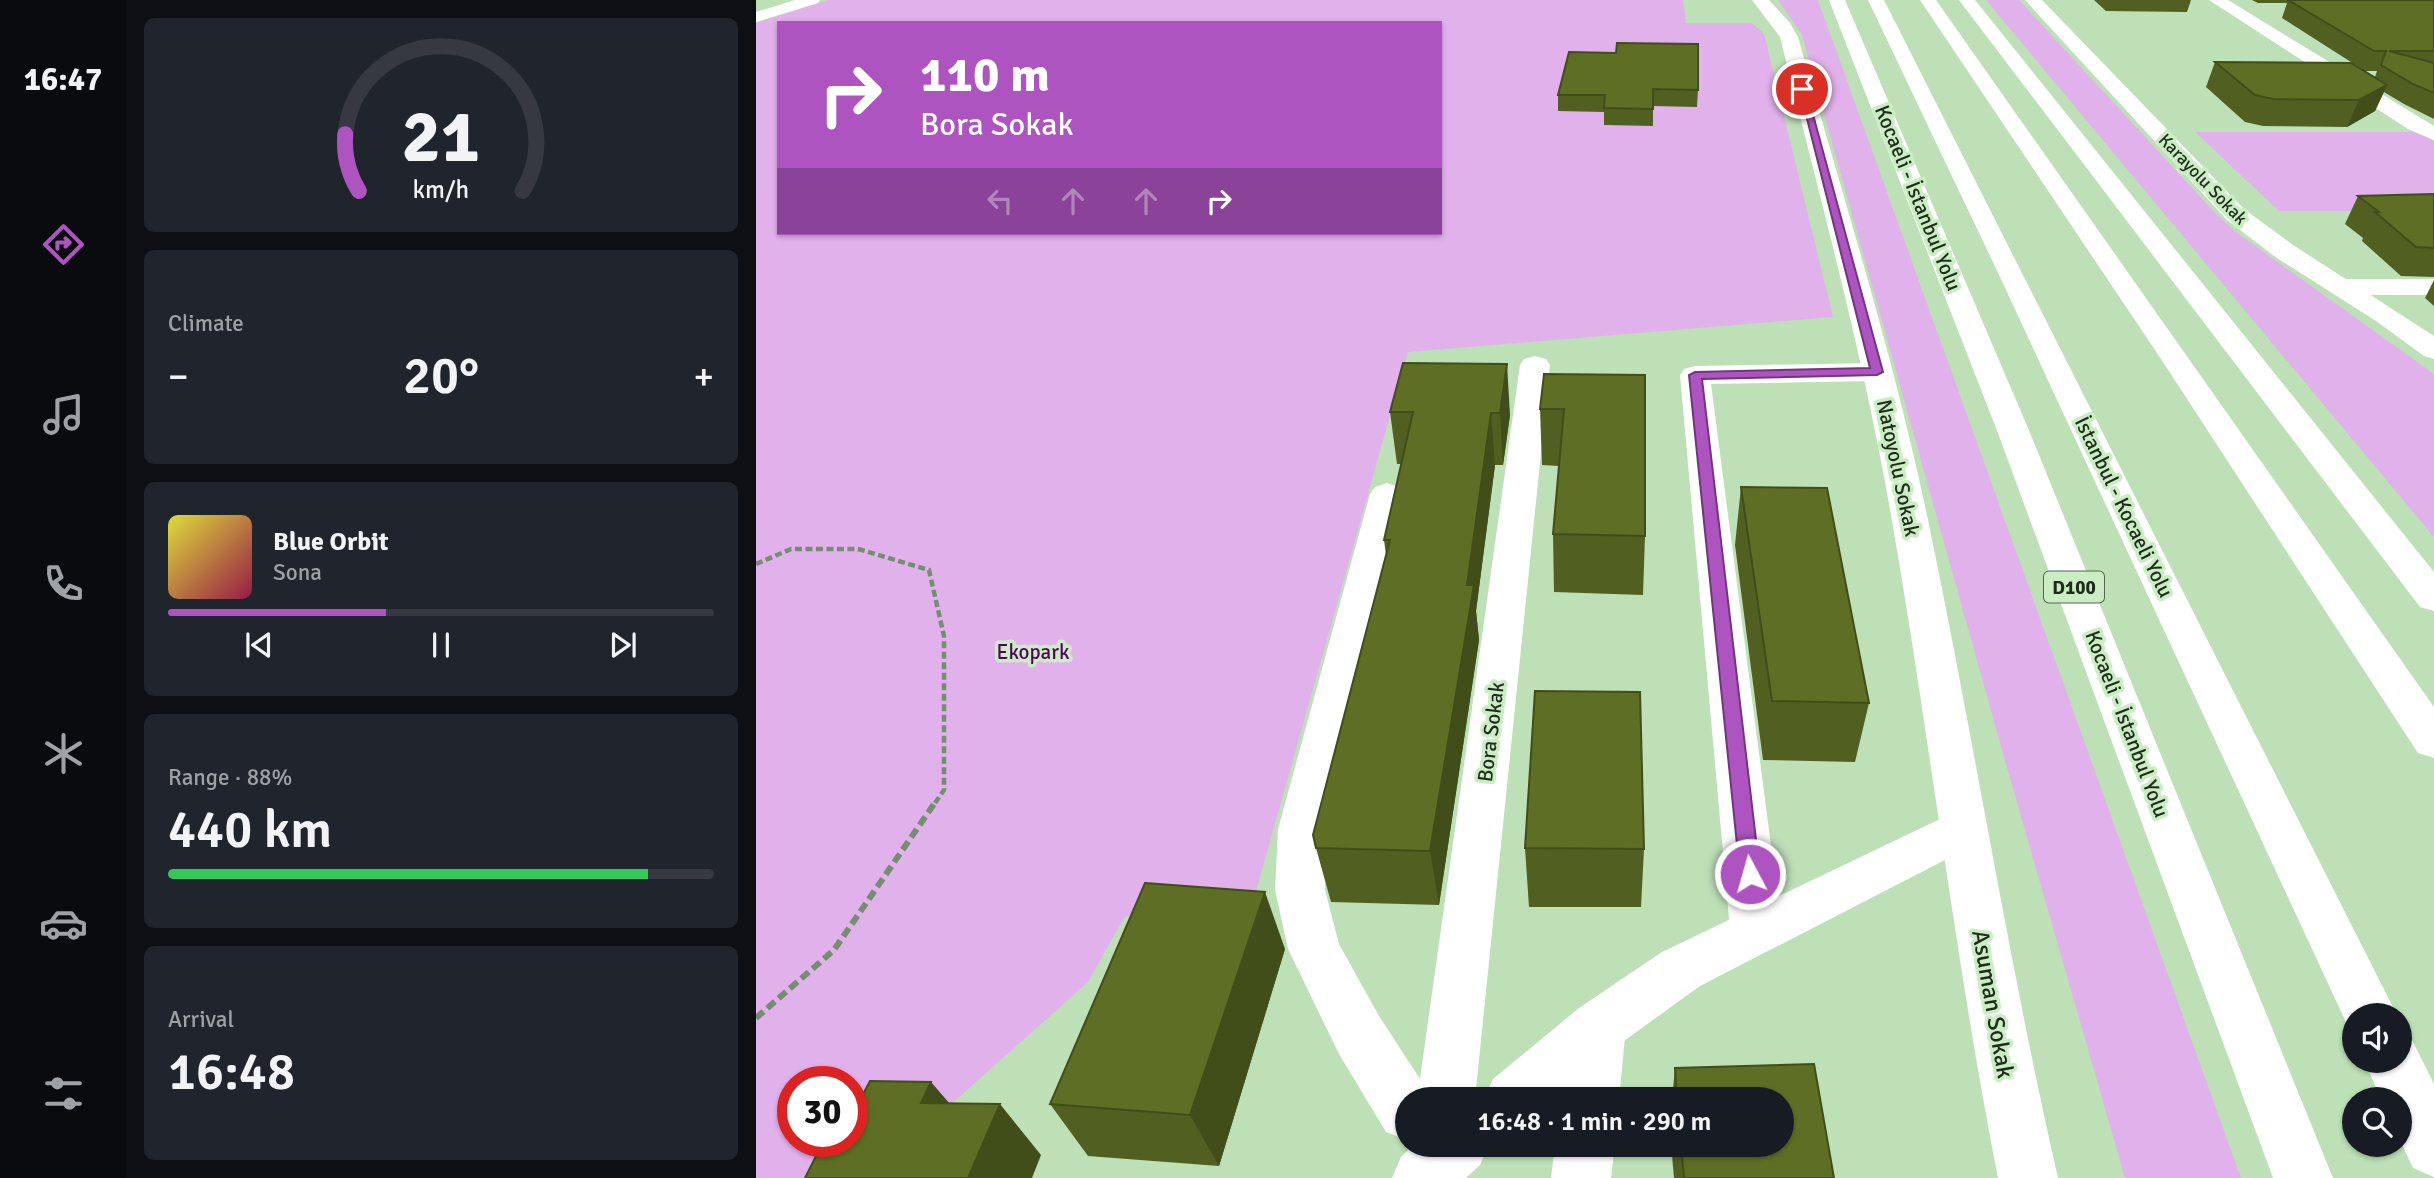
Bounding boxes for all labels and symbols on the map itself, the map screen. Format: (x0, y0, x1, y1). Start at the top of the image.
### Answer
pin (1772, 59, 1832, 119)
street label: Kocaeli - İstanbul Yolu (1869, 101, 1967, 295)
street label: Karayolu Sokak (2154, 129, 2252, 229)
street label: Natoyolu Sokak (1871, 397, 1925, 539)
street label: İstanbul - Kocaeli Yolu (2069, 412, 2179, 602)
road number: D100 (2044, 572, 2104, 602)
street label: Kocaeli - İstanbul Yolu (2079, 627, 2175, 821)
park label: Ekopark (997, 639, 1070, 665)
street label: Bora Sokak (1472, 680, 1510, 784)
position arrow (1713, 837, 1787, 911)
street label: Asuman Sokak (1965, 928, 2021, 1080)
speed limit sign: 30 (777, 1066, 868, 1157)

